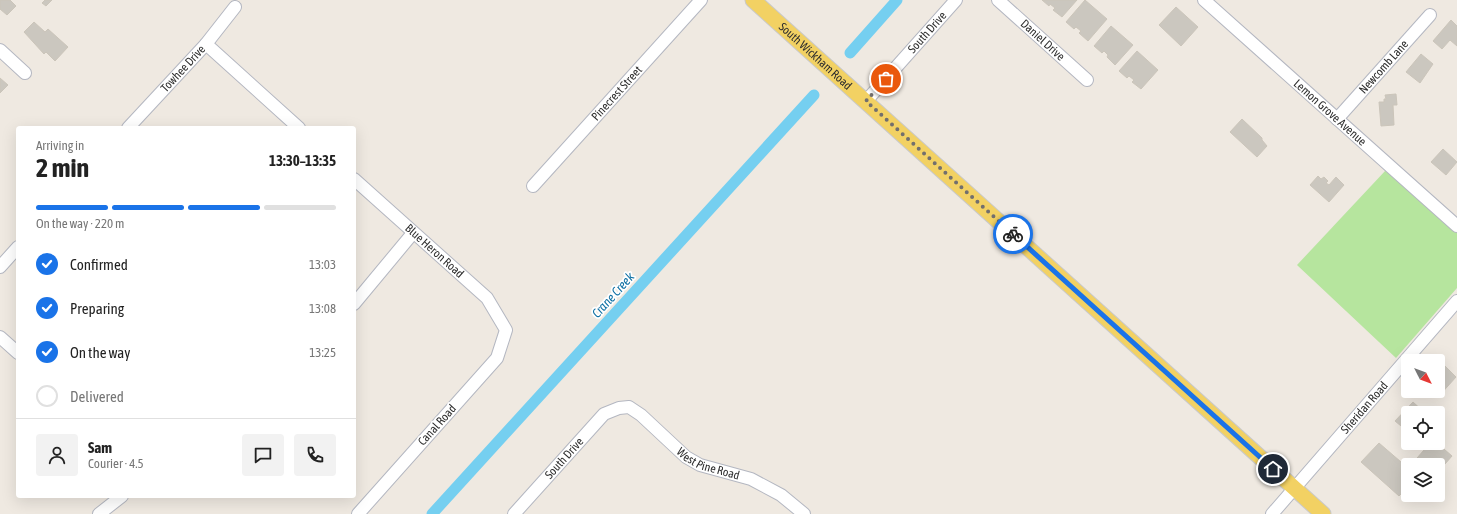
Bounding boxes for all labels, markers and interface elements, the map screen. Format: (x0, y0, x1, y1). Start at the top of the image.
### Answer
street label: South Drive (905, 9, 949, 56)
street label: Daniel Drive (1018, 17, 1068, 64)
street label: South Wickham Road (776, 20, 855, 93)
street label: Newcomb Lane (1356, 37, 1411, 96)
street label: Towhee Drive (158, 42, 208, 95)
pin (869, 62, 903, 96)
street label: Pinecrest Street (589, 63, 645, 123)
icon: bag (875, 68, 897, 90)
street label: Lemon Grove Avenue (1291, 77, 1369, 149)
text: Arriving in (36, 138, 84, 153)
text: 13:30–13:35 (269, 152, 336, 169)
text: 2 min (36, 153, 89, 183)
courier (993, 214, 1033, 254)
text: On the way · 220 m (36, 216, 124, 231)
street label: Blue Heron Road (402, 221, 467, 281)
icon: bike (1002, 223, 1024, 245)
icon: check (36, 253, 58, 275)
text: Confirmed (70, 256, 128, 273)
text: 13:03 (309, 257, 336, 272)
water label: Crane Creek (589, 269, 637, 321)
icon: check (36, 297, 58, 319)
text: Preparing (70, 300, 124, 317)
text: 13:08 (309, 301, 336, 316)
icon: check (36, 341, 58, 363)
text: On the way (70, 344, 131, 361)
text: 13:25 (309, 345, 336, 360)
north arrow (1401, 354, 1445, 398)
map controls (1401, 354, 1445, 502)
street label: Sheridan Road (1338, 379, 1391, 436)
text: Delivered (70, 388, 124, 405)
street label: Canal Road (415, 402, 459, 448)
button: locate (1401, 406, 1445, 450)
button: person (36, 434, 78, 476)
button: chat (242, 434, 284, 476)
button: phone (294, 434, 336, 476)
street label: South Drive (542, 435, 586, 482)
text: Sam (88, 439, 112, 456)
street label: West Pine Road (674, 445, 741, 483)
pin (1256, 452, 1290, 486)
text: Courier · 4.5 (88, 456, 144, 471)
icon: home (1262, 458, 1284, 480)
button: layers (1401, 458, 1445, 502)

